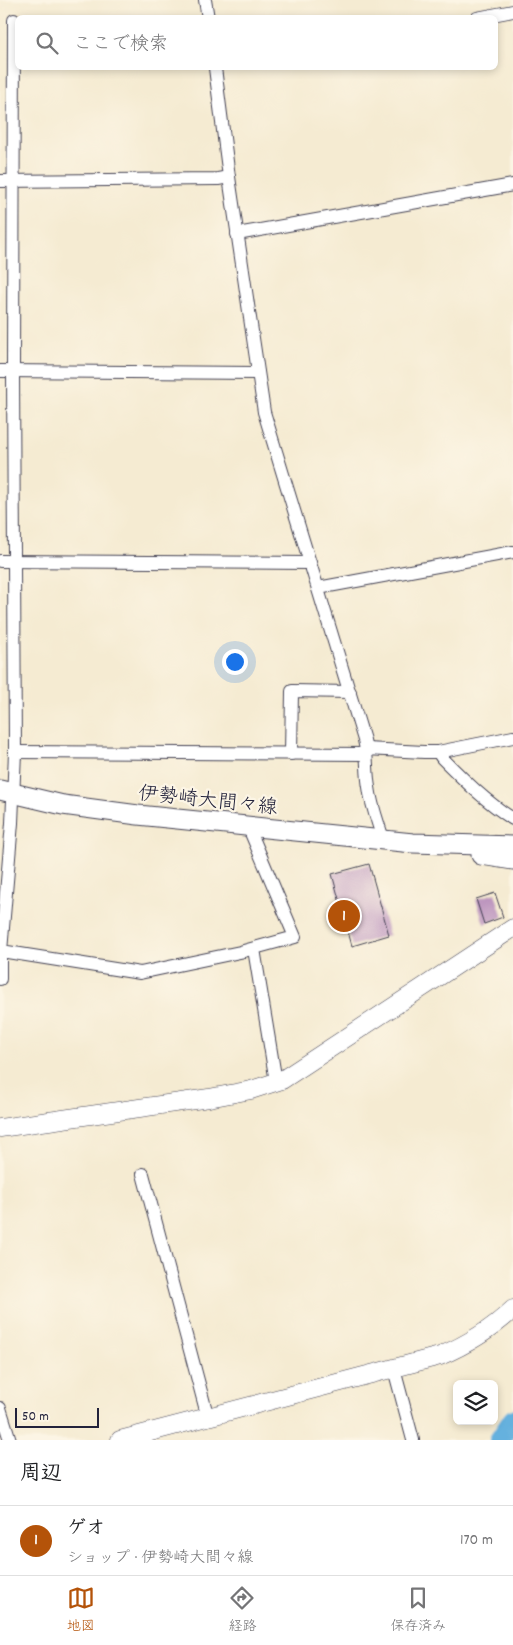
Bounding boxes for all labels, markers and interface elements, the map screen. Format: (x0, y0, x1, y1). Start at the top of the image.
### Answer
search box (15, 15, 498, 70)
icon: search (33, 29, 61, 57)
text: ここで検索 (73, 32, 168, 59)
your location (222, 649, 248, 675)
street label: 伊勢崎大間々線 (137, 781, 279, 823)
pin: 1 (328, 897, 360, 935)
map controls (453, 1380, 498, 1425)
button: layers (453, 1380, 498, 1425)
scale bar (15, 1405, 99, 1428)
text: 50 m (22, 1407, 49, 1427)
text: 周辺 (20, 1460, 62, 1490)
text: ゲオ (67, 1516, 105, 1543)
text: 1 (34, 1529, 38, 1552)
text: 170 m (460, 1529, 493, 1552)
text: ショップ · 伊勢崎大間々線 (67, 1547, 253, 1570)
tab: 地図 (67, 1584, 95, 1637)
tab: 経路 (228, 1584, 256, 1637)
tab: 保存済み (390, 1584, 446, 1637)

